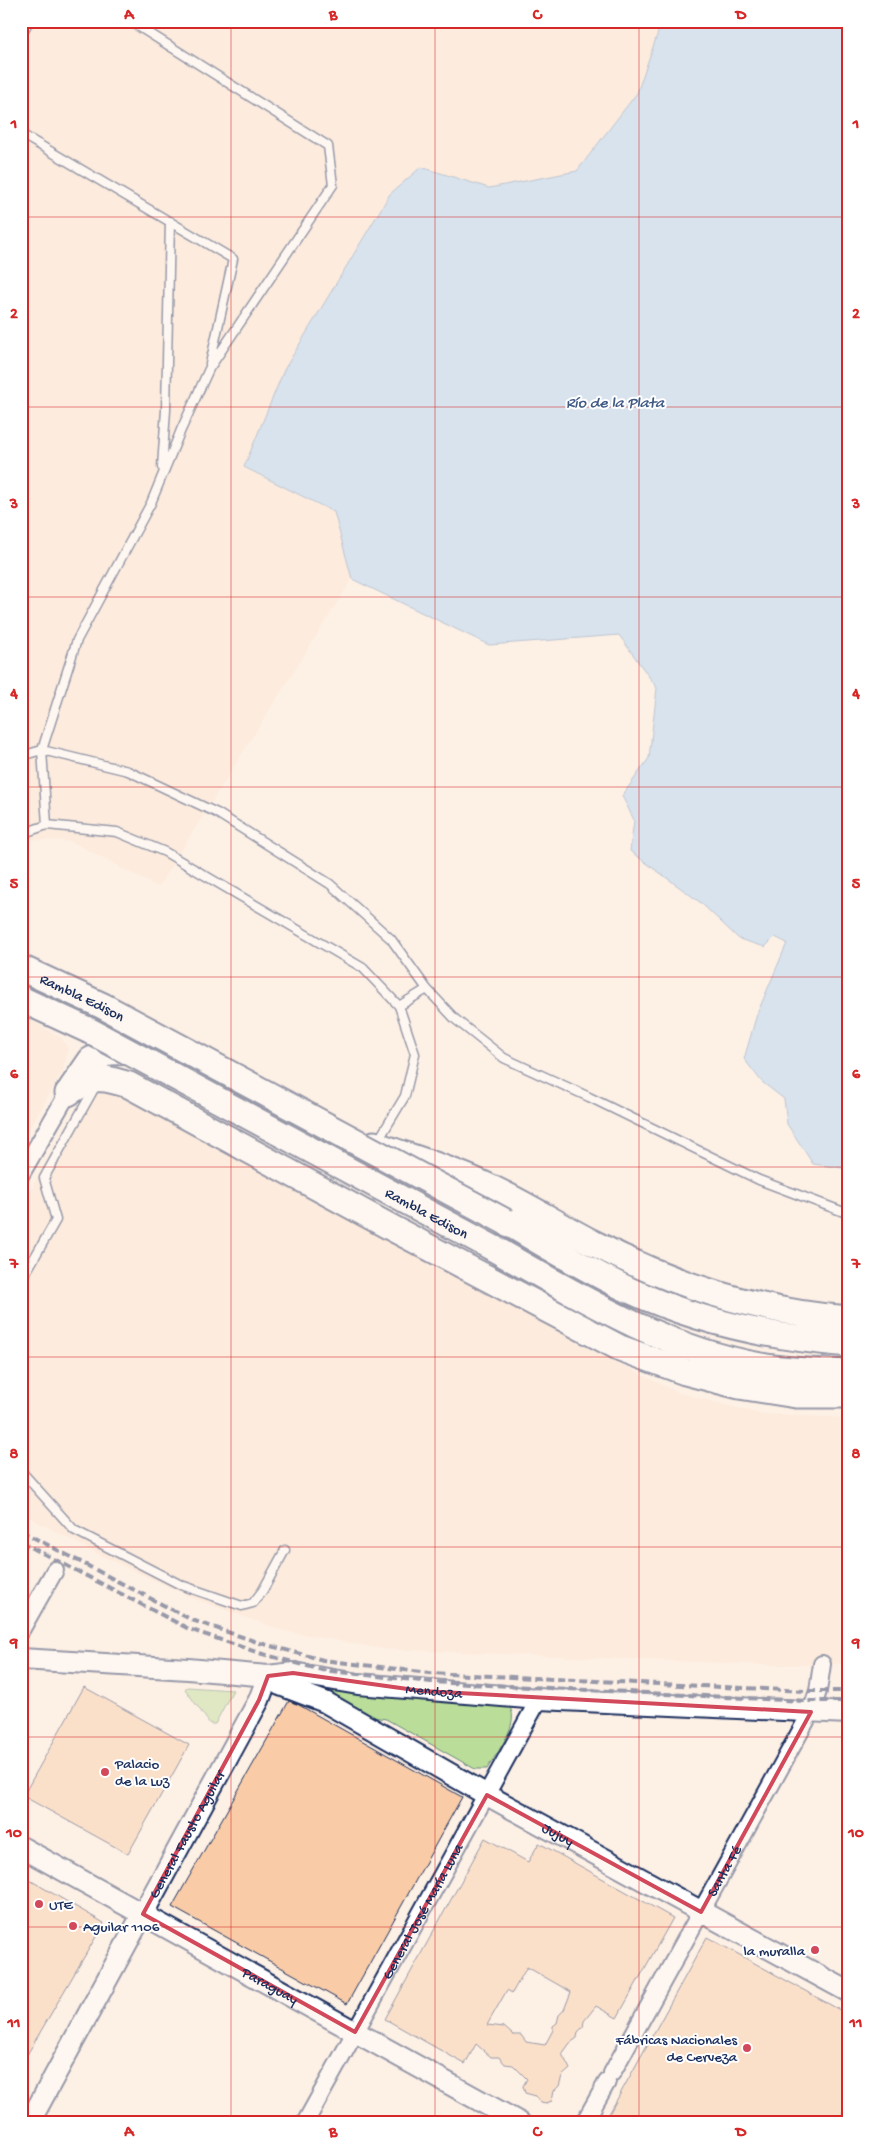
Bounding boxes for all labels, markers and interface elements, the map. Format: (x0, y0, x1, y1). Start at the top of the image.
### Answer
text: A (123, 7, 135, 26)
text: B (328, 7, 338, 26)
text: C (532, 7, 543, 26)
text: D (734, 7, 747, 26)
text: 1 (10, 116, 17, 135)
text: 1 (852, 116, 859, 135)
text: 2 (10, 306, 18, 325)
text: 2 (852, 306, 860, 325)
water label: Río de la Plata (566, 395, 665, 414)
text: 3 (9, 496, 18, 515)
text: 3 (851, 496, 860, 515)
text: 4 (9, 686, 18, 705)
text: 4 (851, 686, 860, 705)
text: 5 (10, 876, 19, 895)
text: 5 (852, 876, 861, 895)
street label: Rambla Edison (36, 971, 127, 1027)
text: 6 (10, 1066, 19, 1085)
text: 6 (852, 1066, 861, 1085)
street label: Rambla Edison (382, 1185, 471, 1244)
text: 7 (9, 1256, 19, 1275)
text: 7 (851, 1256, 861, 1275)
text: 8 (10, 1446, 19, 1465)
text: 8 (852, 1446, 861, 1465)
text: 9 (9, 1635, 18, 1654)
text: 9 (851, 1635, 860, 1654)
street label: Mendoza (405, 1681, 464, 1704)
place label: Palacio de la Luz (114, 1756, 170, 1791)
marker: Palacio de la Luz (99, 1766, 111, 1778)
street label: General Fausto Aguilar (146, 1766, 231, 1902)
street label: Jujuy (538, 1820, 577, 1852)
text: 10 (5, 1825, 22, 1844)
text: 10 (847, 1825, 864, 1844)
street label: General José María Luna (379, 1840, 469, 1983)
street label: Santa Fé (704, 1843, 747, 1900)
place label: UTE (49, 1897, 73, 1915)
marker: UTE (33, 1898, 45, 1910)
place label: Aguilar 1106 (83, 1919, 160, 1937)
marker: Aguilar 1106 (67, 1920, 79, 1932)
place label: la muralla (744, 1943, 806, 1961)
marker: la muralla (809, 1944, 821, 1956)
street label: Paraguay (237, 1963, 301, 2010)
text: 11 (7, 2015, 20, 2034)
text: 11 (849, 2015, 862, 2034)
place label: Fábricas Nacionales de Cerveza (615, 2032, 738, 2067)
marker: Fábricas Nacionales de Cerveza (741, 2042, 753, 2054)
text: A (123, 2124, 135, 2143)
text: B (328, 2124, 338, 2143)
text: C (532, 2124, 543, 2143)
text: D (734, 2124, 747, 2143)

